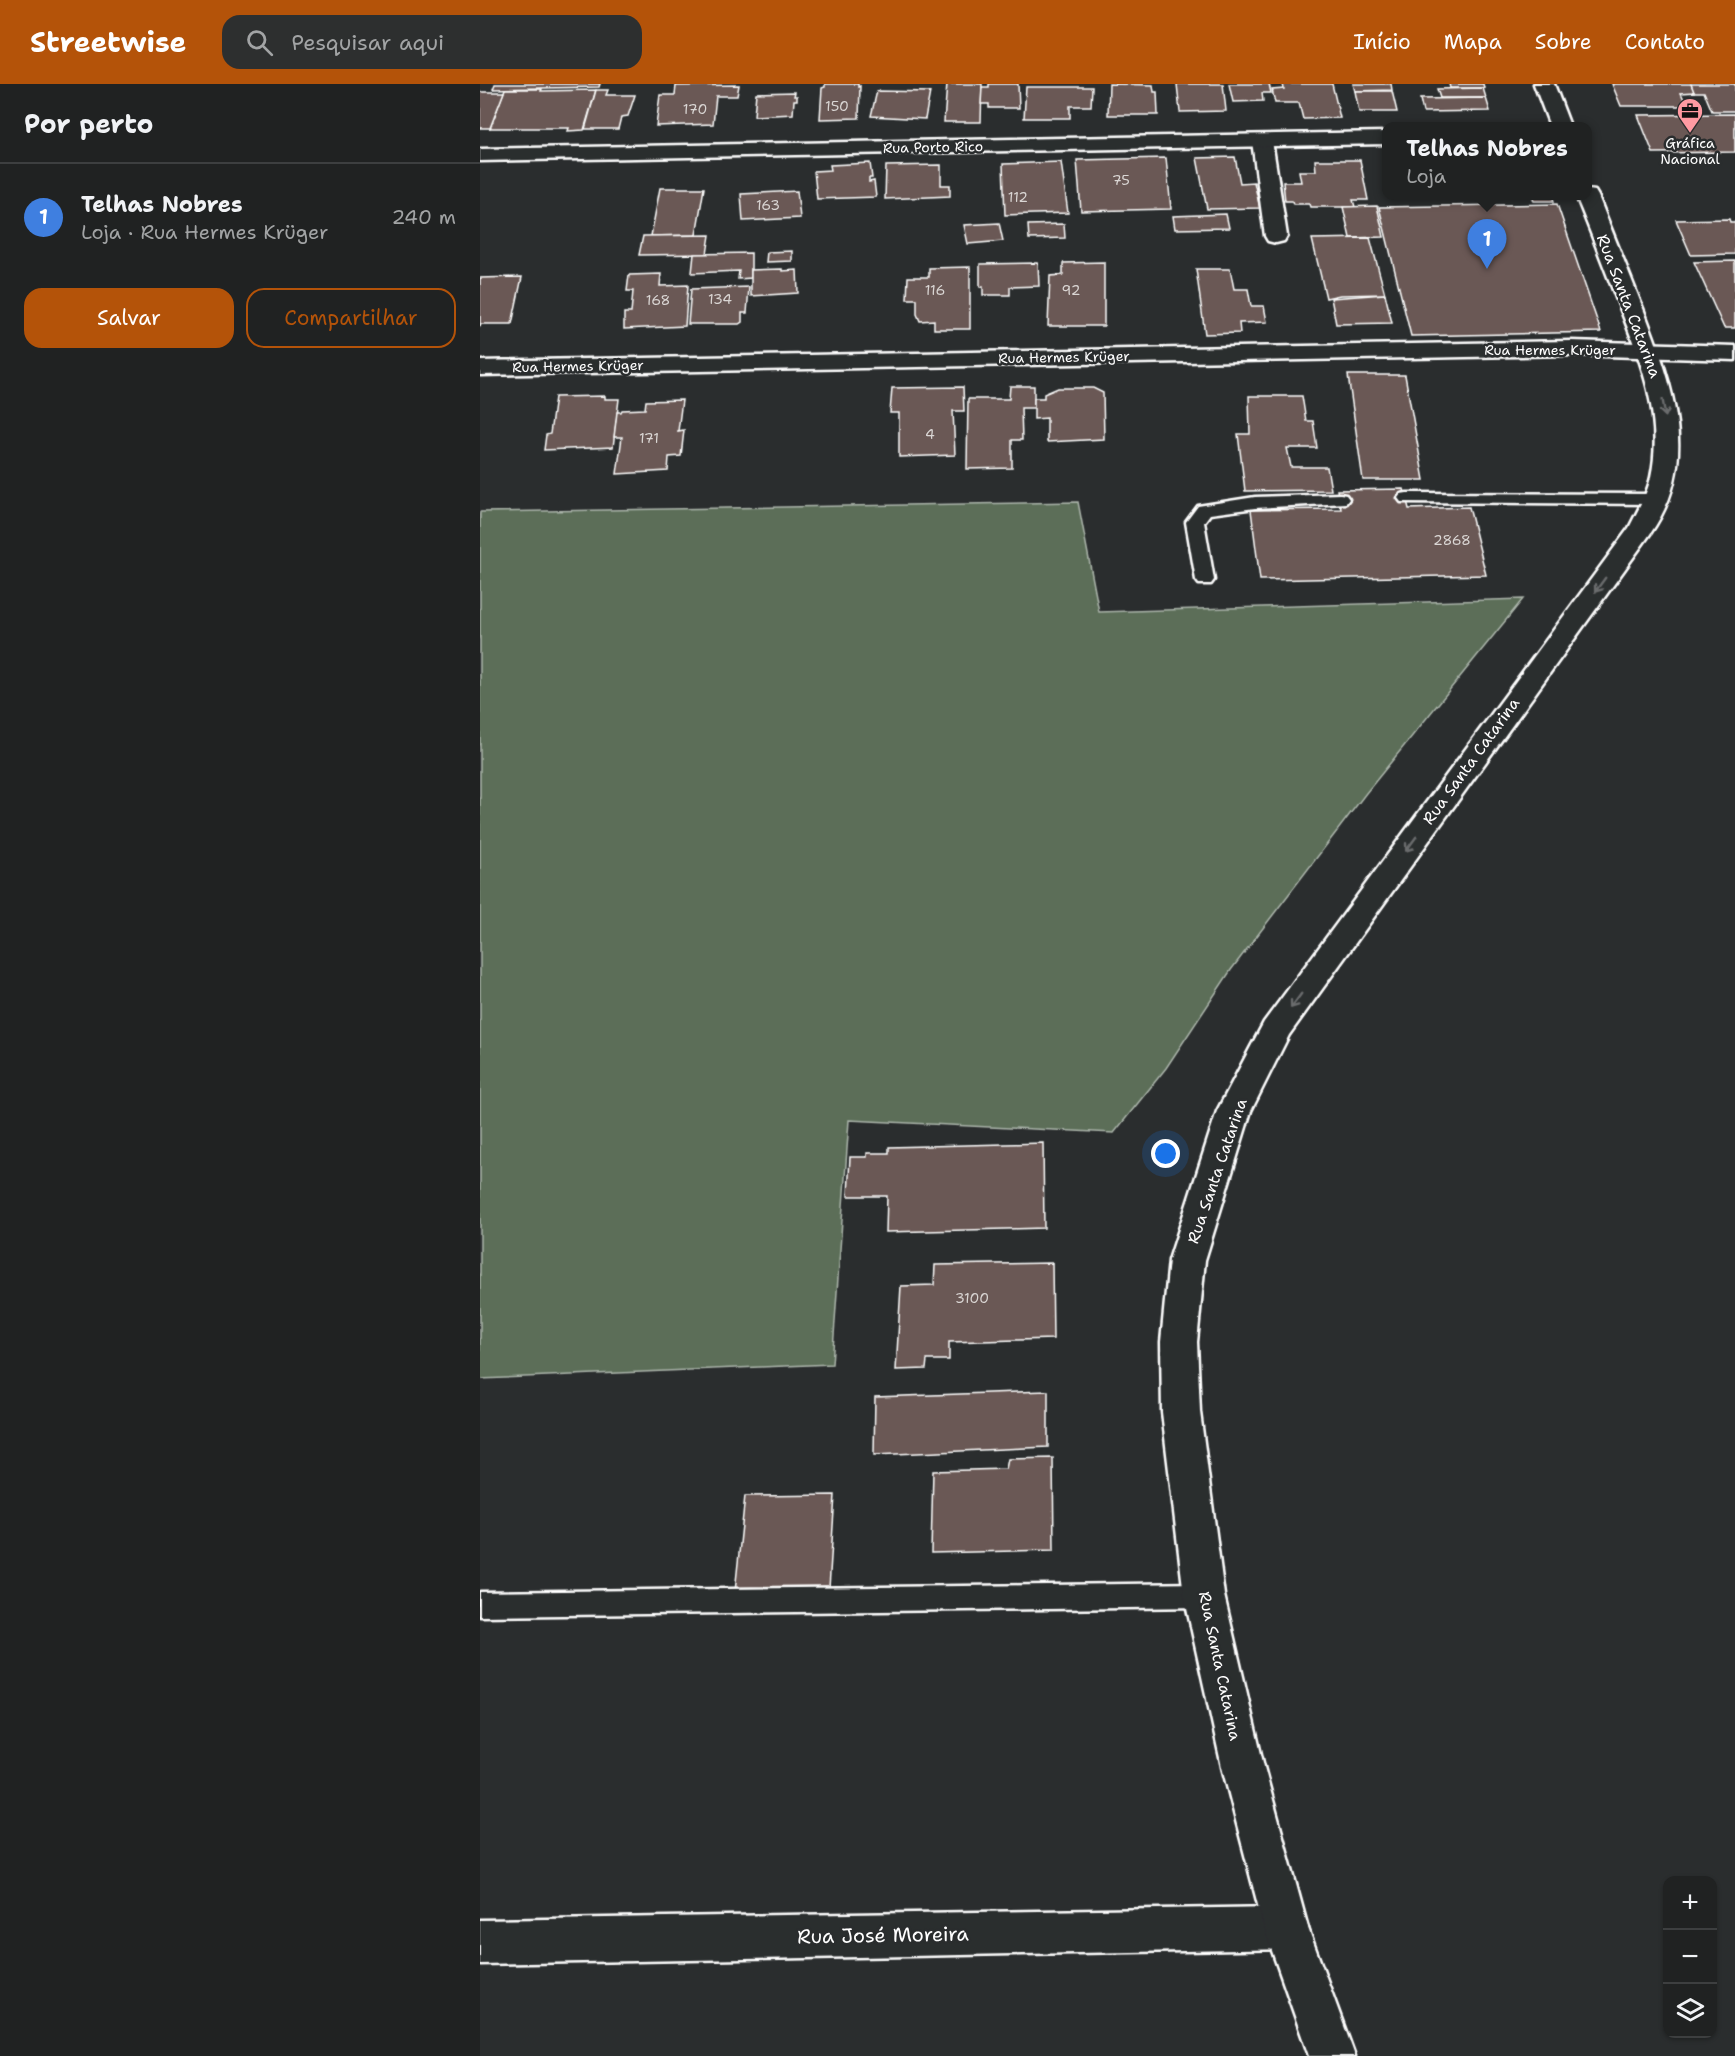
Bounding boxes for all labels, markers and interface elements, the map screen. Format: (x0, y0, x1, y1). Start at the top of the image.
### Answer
search box (222, 15, 642, 69)
text: Streetwise (30, 23, 186, 61)
icon: search (243, 26, 276, 59)
text: Pesquisar aqui (291, 28, 444, 57)
text: Início (1353, 28, 1411, 56)
text: Mapa (1444, 28, 1502, 56)
text: Sobre (1535, 28, 1592, 56)
text: Contato (1625, 28, 1705, 56)
office icon: Gráfica Nacional (1675, 96, 1705, 134)
house number: 150 (825, 97, 849, 115)
house number: 170 (683, 100, 707, 118)
text: Por perto (24, 106, 153, 141)
popup (1382, 122, 1592, 200)
text: Telhas Nobres (1406, 134, 1568, 163)
place label: Gráfica Nacional (1660, 134, 1720, 168)
street label: Rua Porto Rico (883, 137, 983, 157)
text: Loja (1406, 163, 1446, 189)
house number: 75 (1112, 171, 1130, 189)
house number: 112 (1008, 188, 1028, 206)
text: Telhas Nobres (81, 190, 243, 219)
house number: 163 (756, 196, 780, 214)
text: 1 (39, 204, 48, 230)
text: 240 m (391, 204, 456, 230)
text: Loja · Rua Hermes Krüger (81, 219, 328, 245)
pin: 1 (1468, 220, 1506, 269)
street label: Rua Santa Catarina (1592, 231, 1666, 381)
house number: 116 (925, 281, 945, 299)
house number: 92 (1062, 281, 1080, 299)
button: Salvar (24, 288, 234, 348)
button: Compartilhar (246, 288, 456, 348)
house number: 134 (708, 290, 732, 308)
house number: 168 (646, 291, 670, 309)
street label: Rua Hermes Krüger (1484, 341, 1616, 359)
street label: Rua Hermes Krüger (998, 347, 1130, 367)
street label: Rua Hermes Krüger (512, 356, 644, 376)
one-way arrow (1658, 398, 1669, 418)
house number: 4 (925, 425, 935, 443)
house number: 171 (639, 429, 659, 447)
house number: 2868 (1433, 531, 1471, 549)
one-way arrow (1594, 576, 1606, 592)
street label: Rua Santa Catarina (1418, 693, 1524, 829)
one-way arrow (1405, 835, 1417, 851)
one-way arrow (1290, 993, 1302, 1009)
street label: Rua Santa Catarina (1182, 1096, 1252, 1246)
your location (1151, 1139, 1180, 1168)
house number: 3100 (955, 1289, 989, 1307)
street label: Rua Santa Catarina (1194, 1589, 1246, 1743)
map controls (1663, 1876, 1717, 2038)
button: + (1663, 1876, 1717, 1930)
street label: Rua José Moreira (797, 1920, 970, 1949)
button: − (1663, 1930, 1717, 1984)
button: layers (1663, 1984, 1717, 2038)

